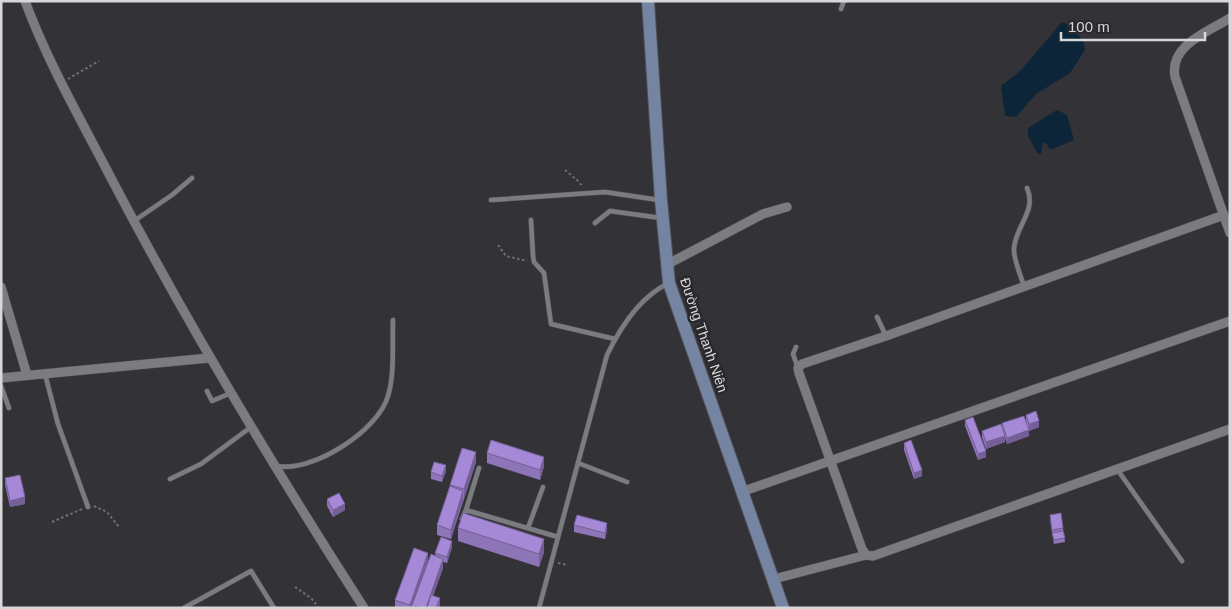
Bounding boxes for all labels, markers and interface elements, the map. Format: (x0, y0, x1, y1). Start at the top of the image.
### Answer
scale bar (1061, 10, 1205, 42)
text: 100 m (1068, 18, 1110, 35)
street label: Đường Thanh Niên (677, 276, 731, 394)

